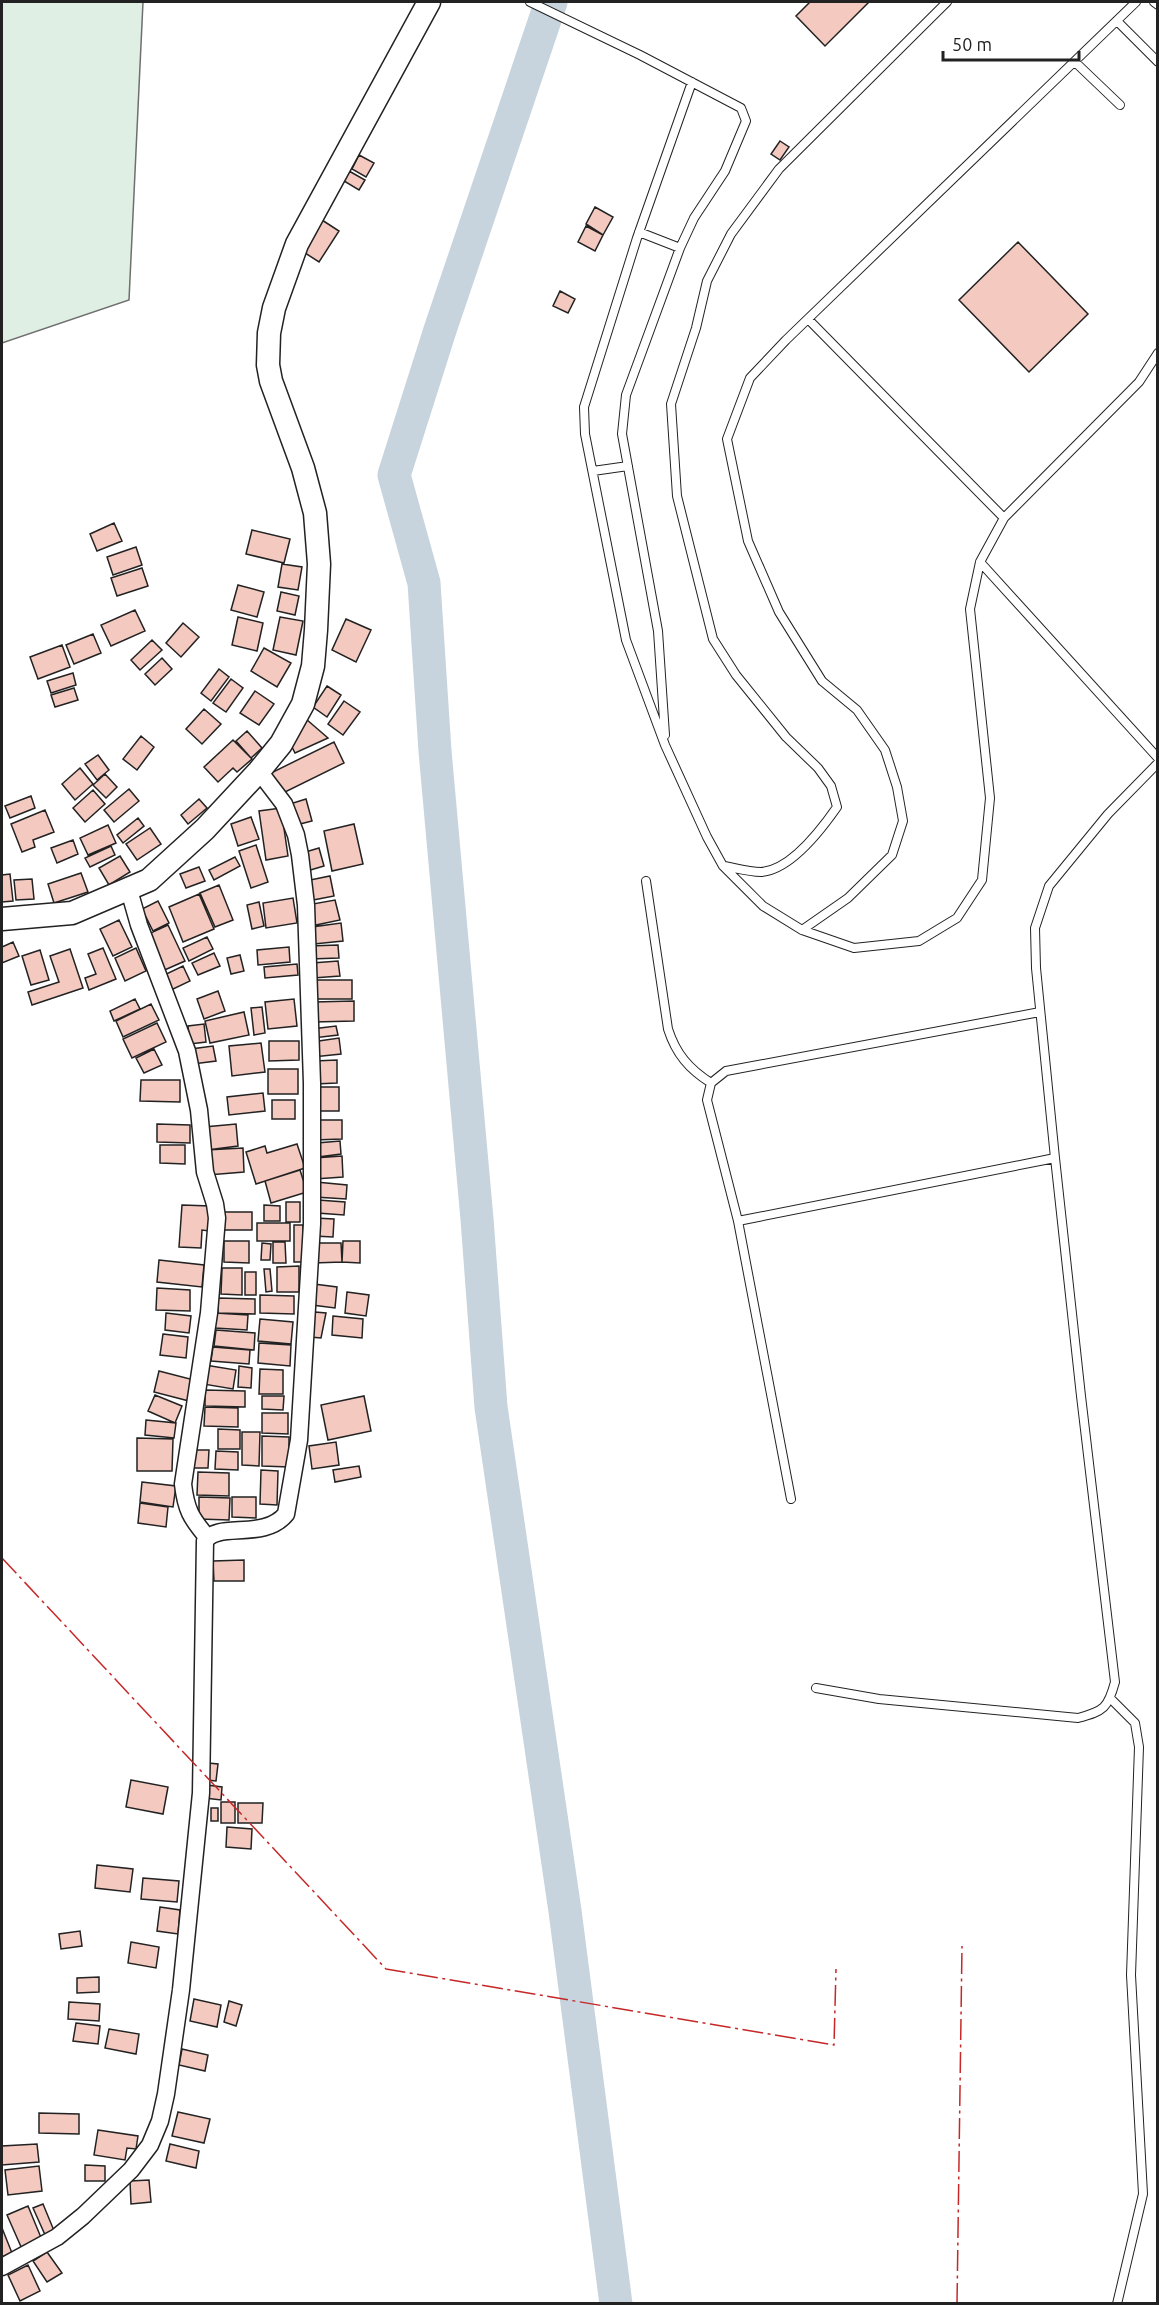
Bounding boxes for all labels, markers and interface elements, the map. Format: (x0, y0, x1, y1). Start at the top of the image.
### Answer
scale bar (943, 24, 1080, 62)
text: 50 m (952, 34, 992, 54)

